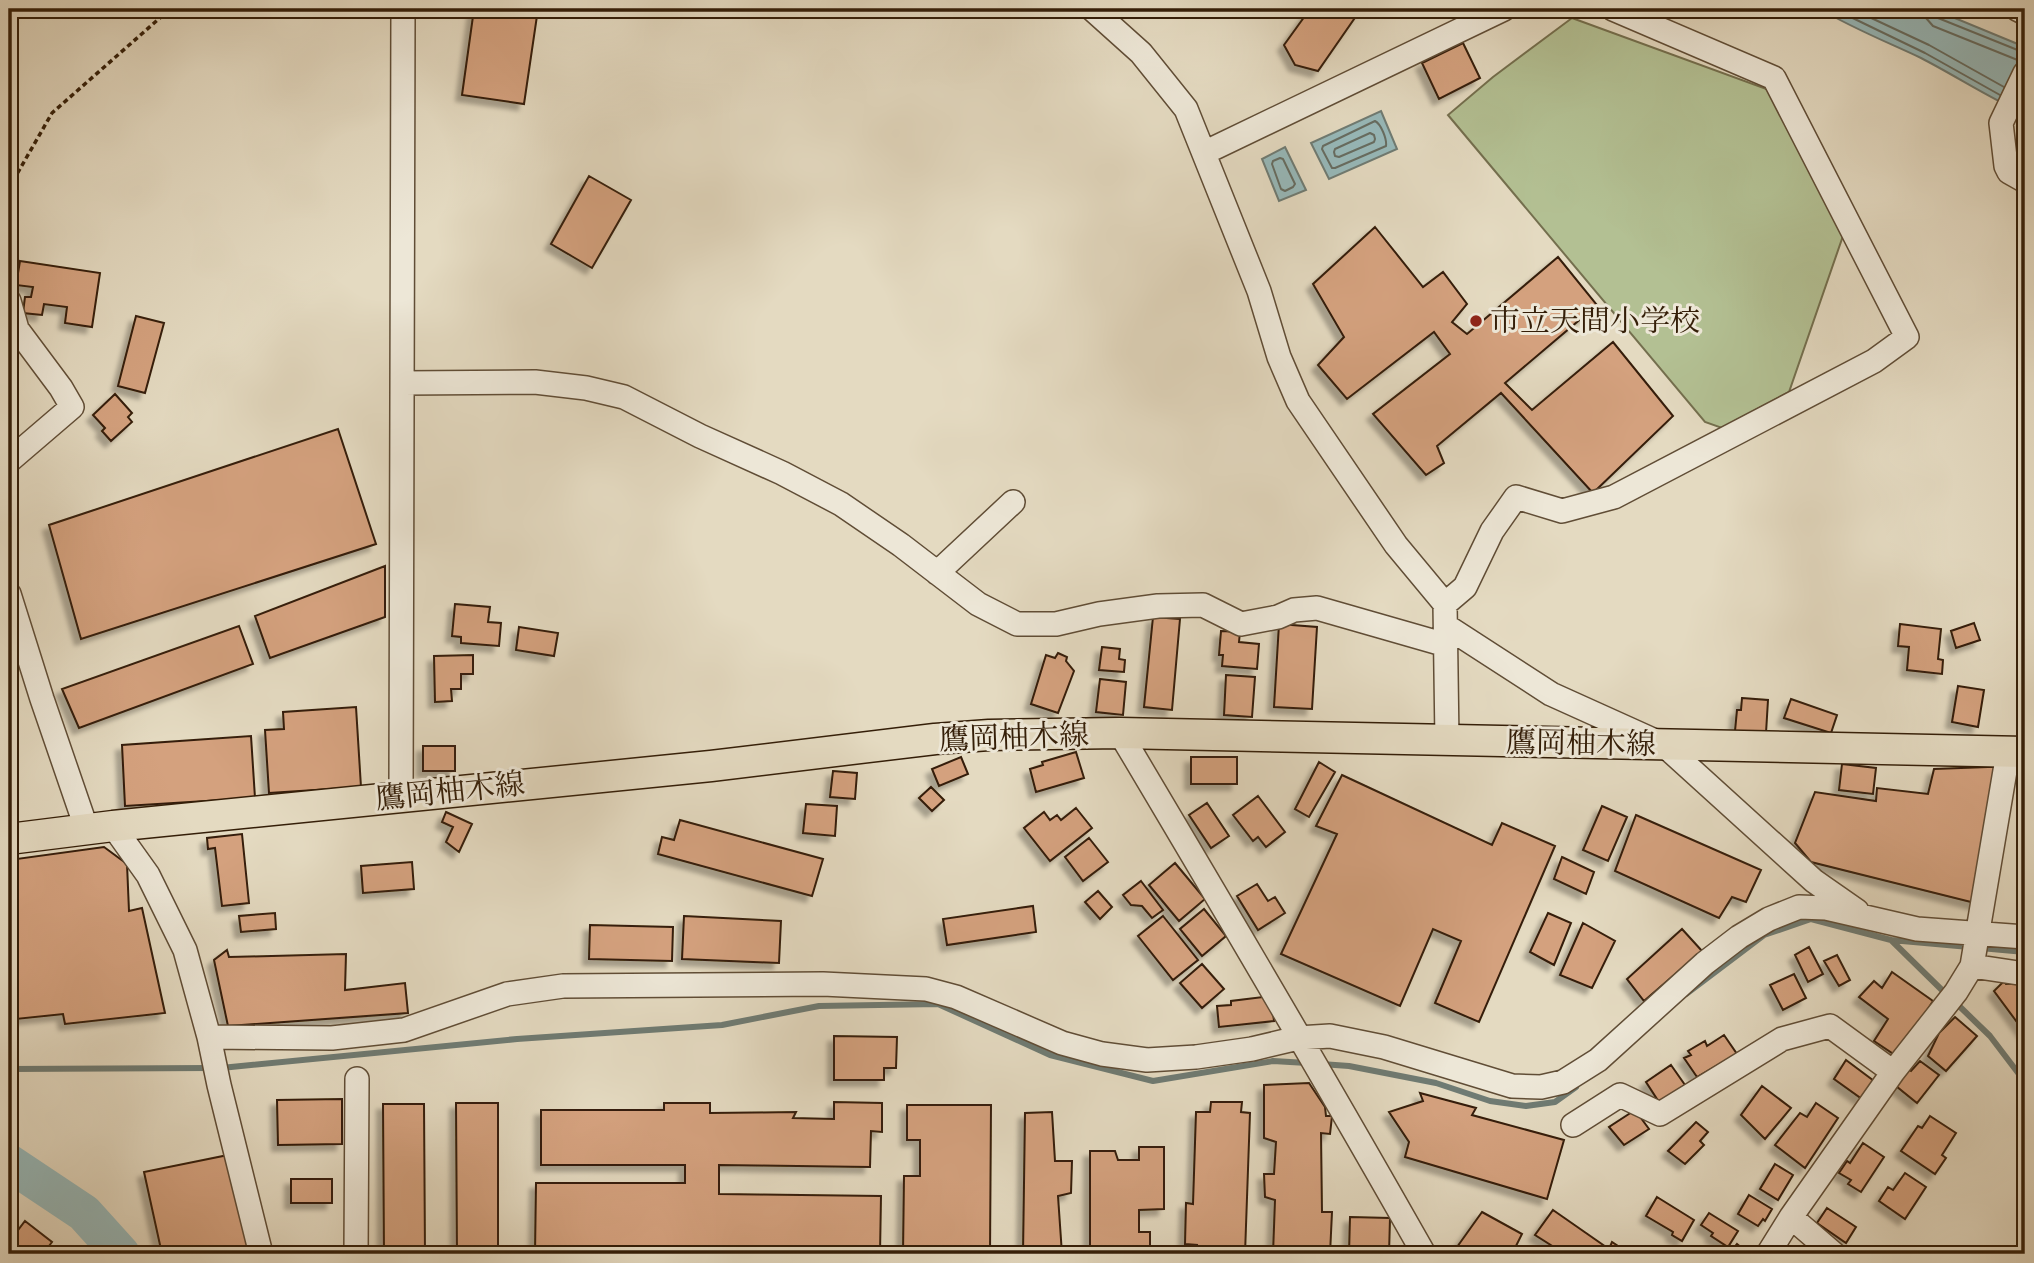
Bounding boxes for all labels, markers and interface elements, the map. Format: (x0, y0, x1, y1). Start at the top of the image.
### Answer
place label: 市立天間小学校 (1490, 301, 1700, 342)
marker: 市立天間小学校 (1468, 313, 1484, 329)
street label: 鷹岡柚木線 (938, 714, 1090, 761)
street label: 鷹岡柚木線 (1506, 722, 1656, 765)
street label: 鷹岡柚木線 (373, 763, 527, 820)

